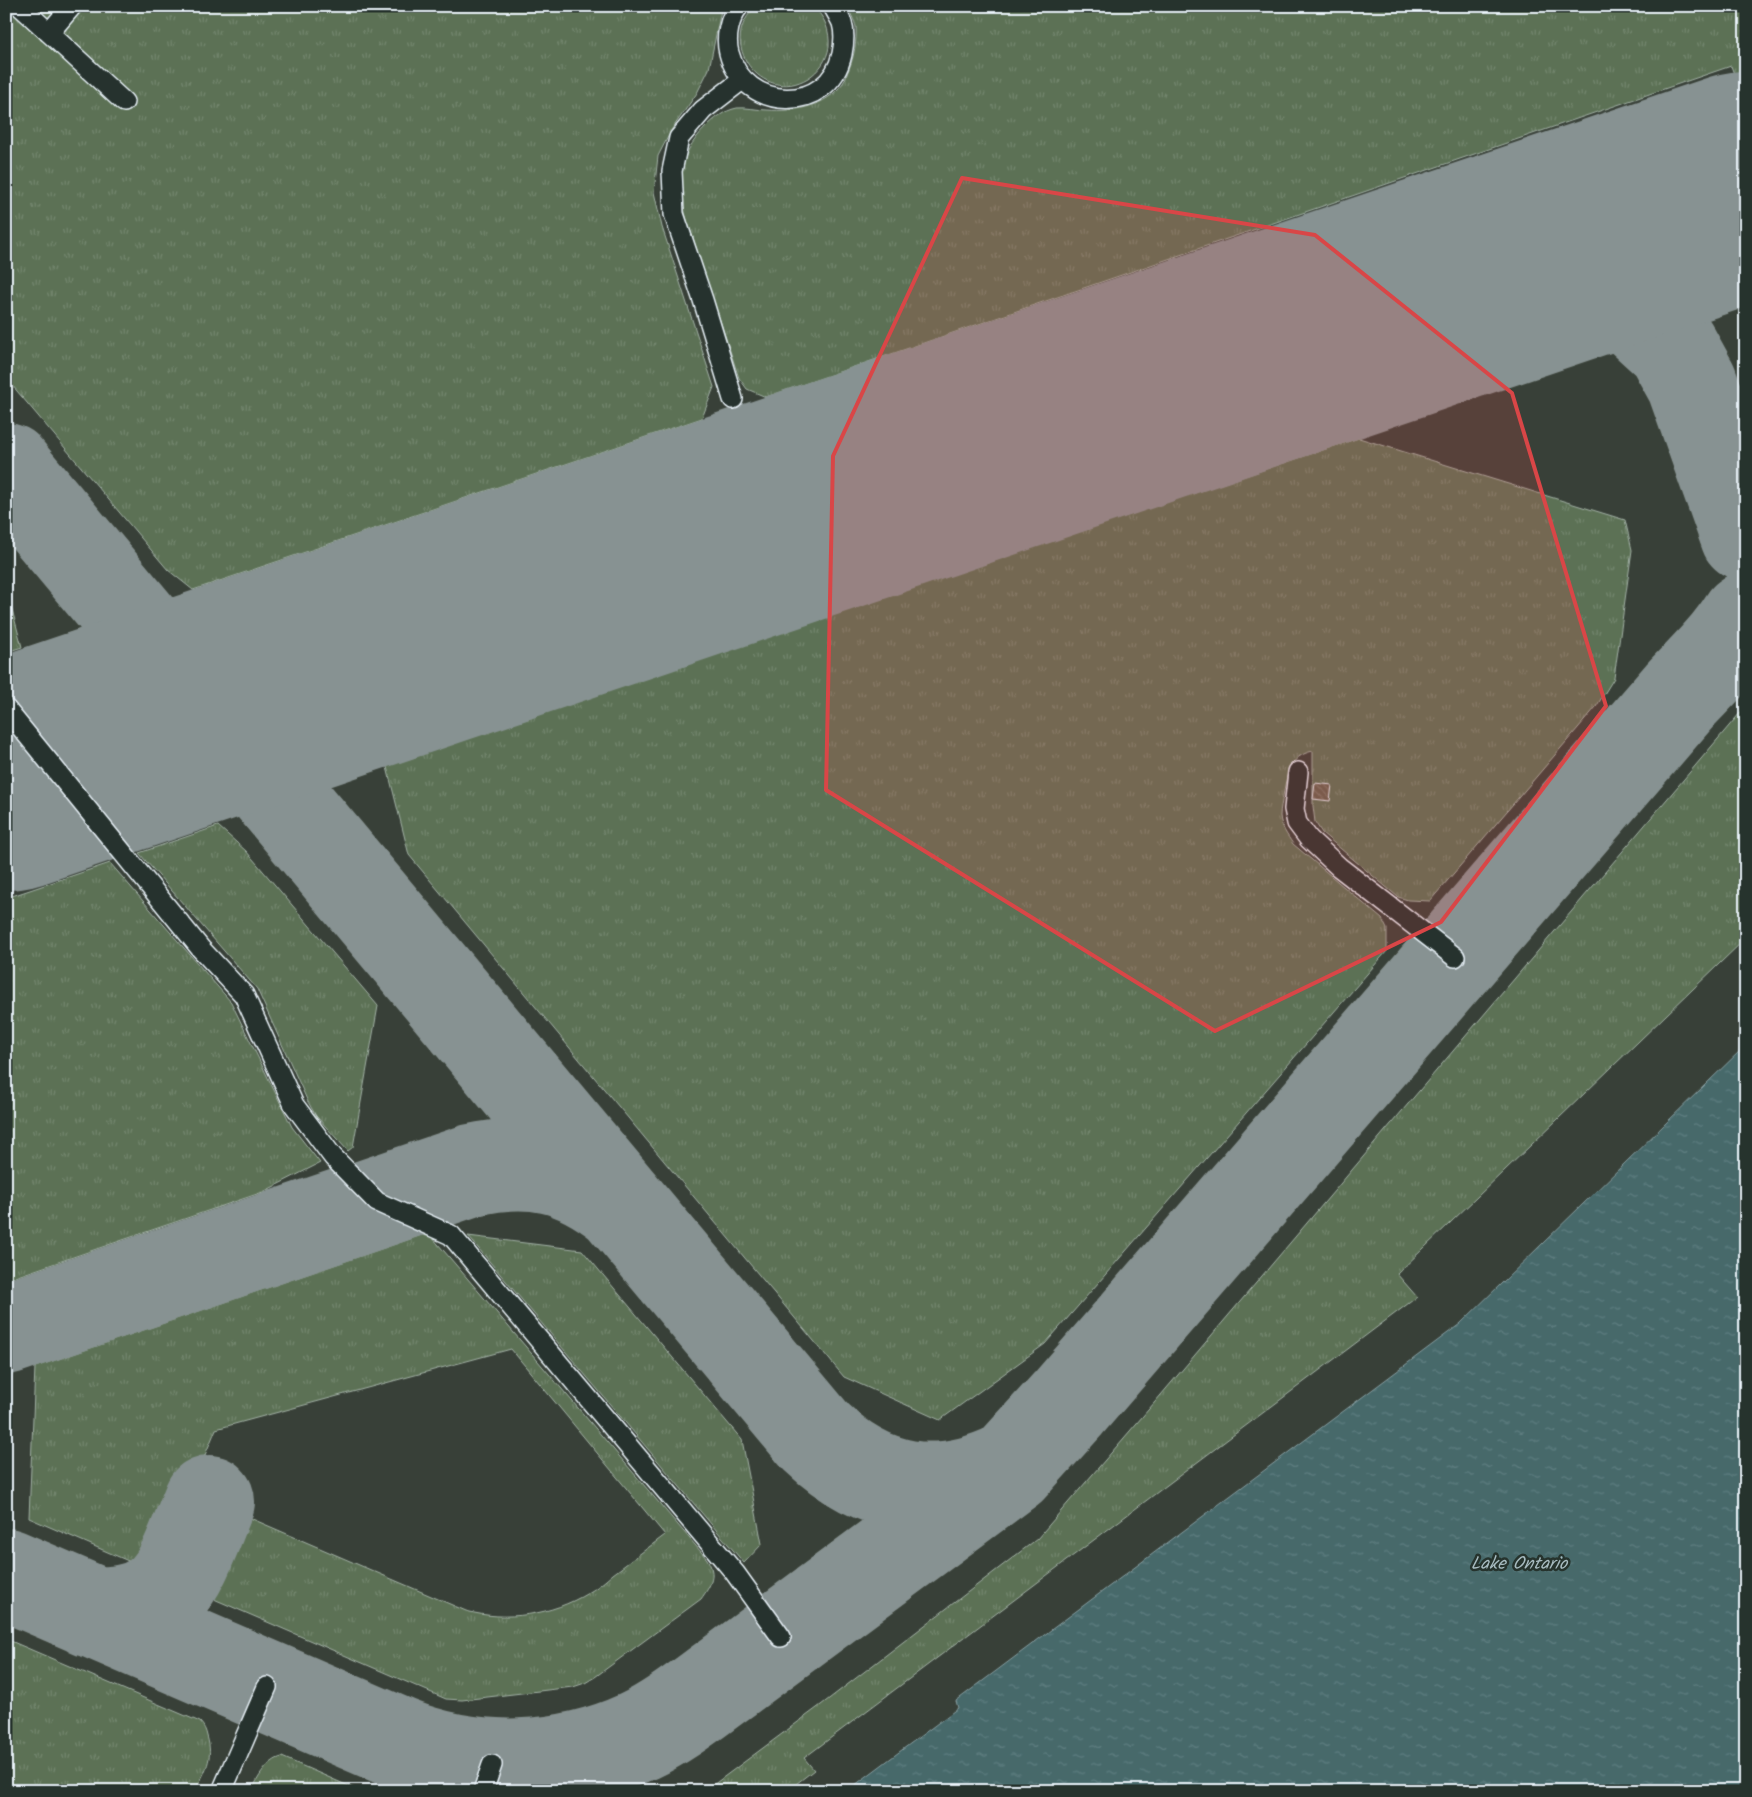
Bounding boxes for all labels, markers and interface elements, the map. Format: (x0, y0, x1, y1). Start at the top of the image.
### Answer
water label: Lake Ontario (1471, 1550, 1569, 1579)

